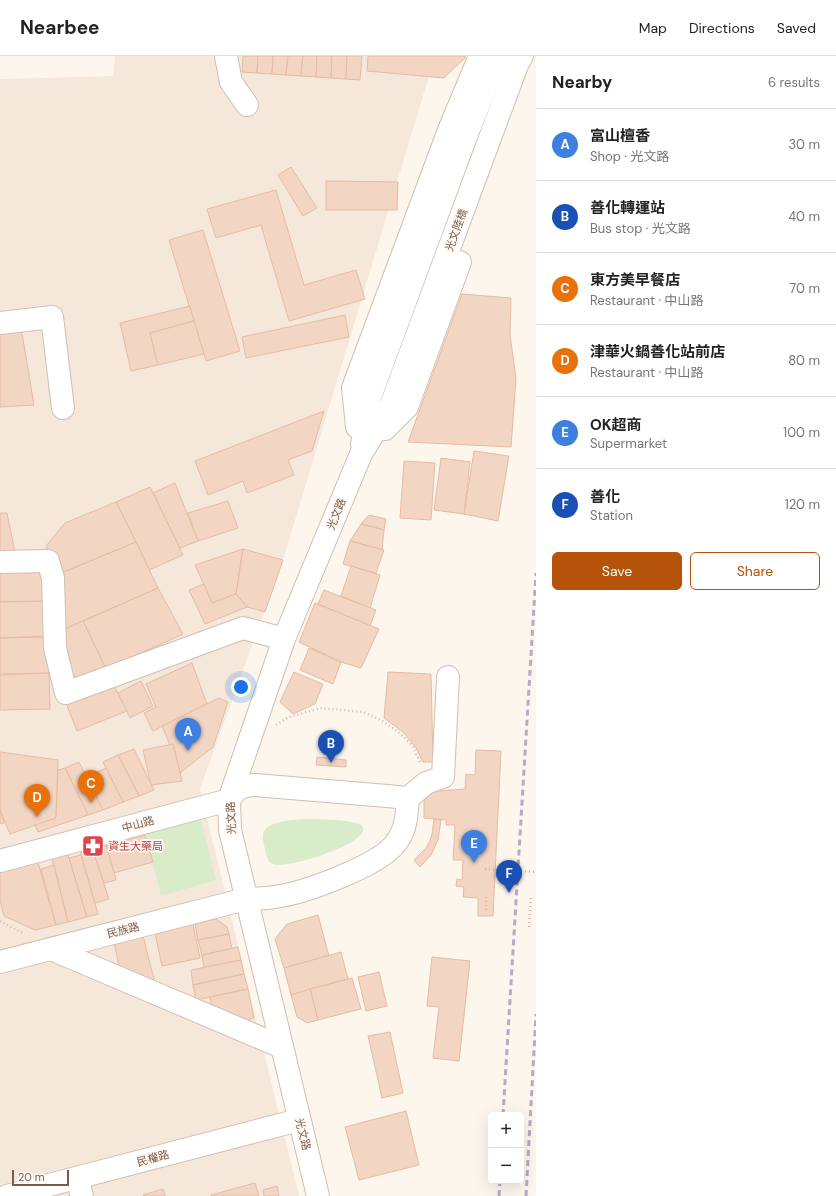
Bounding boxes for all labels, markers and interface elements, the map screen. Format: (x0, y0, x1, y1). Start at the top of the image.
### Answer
text: Nearbee (20, 15, 100, 40)
text: Map (639, 19, 667, 37)
text: Directions (689, 19, 755, 37)
text: Saved (777, 19, 816, 37)
text: Nearby (552, 71, 612, 93)
text: 6 results (768, 74, 820, 91)
text: 富山檀香 (590, 126, 650, 146)
text: A (560, 136, 570, 153)
text: 30 m (788, 136, 820, 153)
text: Shop · 光文路 (590, 148, 669, 165)
text: 善化轉運站 (590, 198, 665, 218)
street label: 光文陸橋 (442, 207, 470, 253)
text: B (561, 208, 569, 225)
text: 40 m (788, 208, 820, 225)
text: Bus stop · 光文路 (590, 220, 691, 237)
text: 東方美早餐店 (590, 270, 680, 290)
text: C (560, 280, 570, 297)
text: 70 m (789, 280, 820, 297)
text: Restaurant · 中山路 (590, 292, 704, 309)
text: 津華火鍋善化站前店 (590, 342, 725, 362)
text: D (560, 352, 570, 369)
text: 80 m (788, 352, 820, 369)
text: Restaurant · 中山路 (590, 364, 704, 381)
text: OK超商 (590, 415, 642, 435)
text: E (561, 424, 569, 441)
text: 100 m (783, 424, 820, 441)
text: Supermarket (590, 435, 667, 452)
text: 善化 (590, 487, 620, 507)
street label: 光文路 (323, 496, 349, 532)
text: F (561, 496, 569, 513)
text: 120 m (785, 496, 820, 513)
text: Station (590, 507, 633, 524)
button: Save (552, 552, 682, 590)
button: Share (690, 552, 820, 590)
your location (231, 677, 251, 697)
pin: A (175, 718, 201, 751)
pin: B (318, 730, 344, 763)
pin: C (78, 770, 104, 803)
pin: D (24, 784, 50, 817)
street label: 光文路 (223, 801, 239, 835)
street label: 中山路 (120, 813, 156, 835)
pin: E (461, 830, 487, 863)
pharmacy icon: 資生大藥局 (80, 833, 106, 859)
place label: 資生大藥局 (108, 839, 163, 853)
pin: F (496, 860, 522, 893)
street label: 民族路 (105, 919, 141, 941)
map controls (488, 1112, 524, 1184)
button: + (488, 1112, 524, 1148)
street label: 光文路 (292, 1116, 314, 1152)
street label: 民權路 (135, 1147, 171, 1169)
button: − (488, 1148, 524, 1184)
scale bar (12, 1168, 69, 1187)
text: 20 m (18, 1170, 44, 1184)

